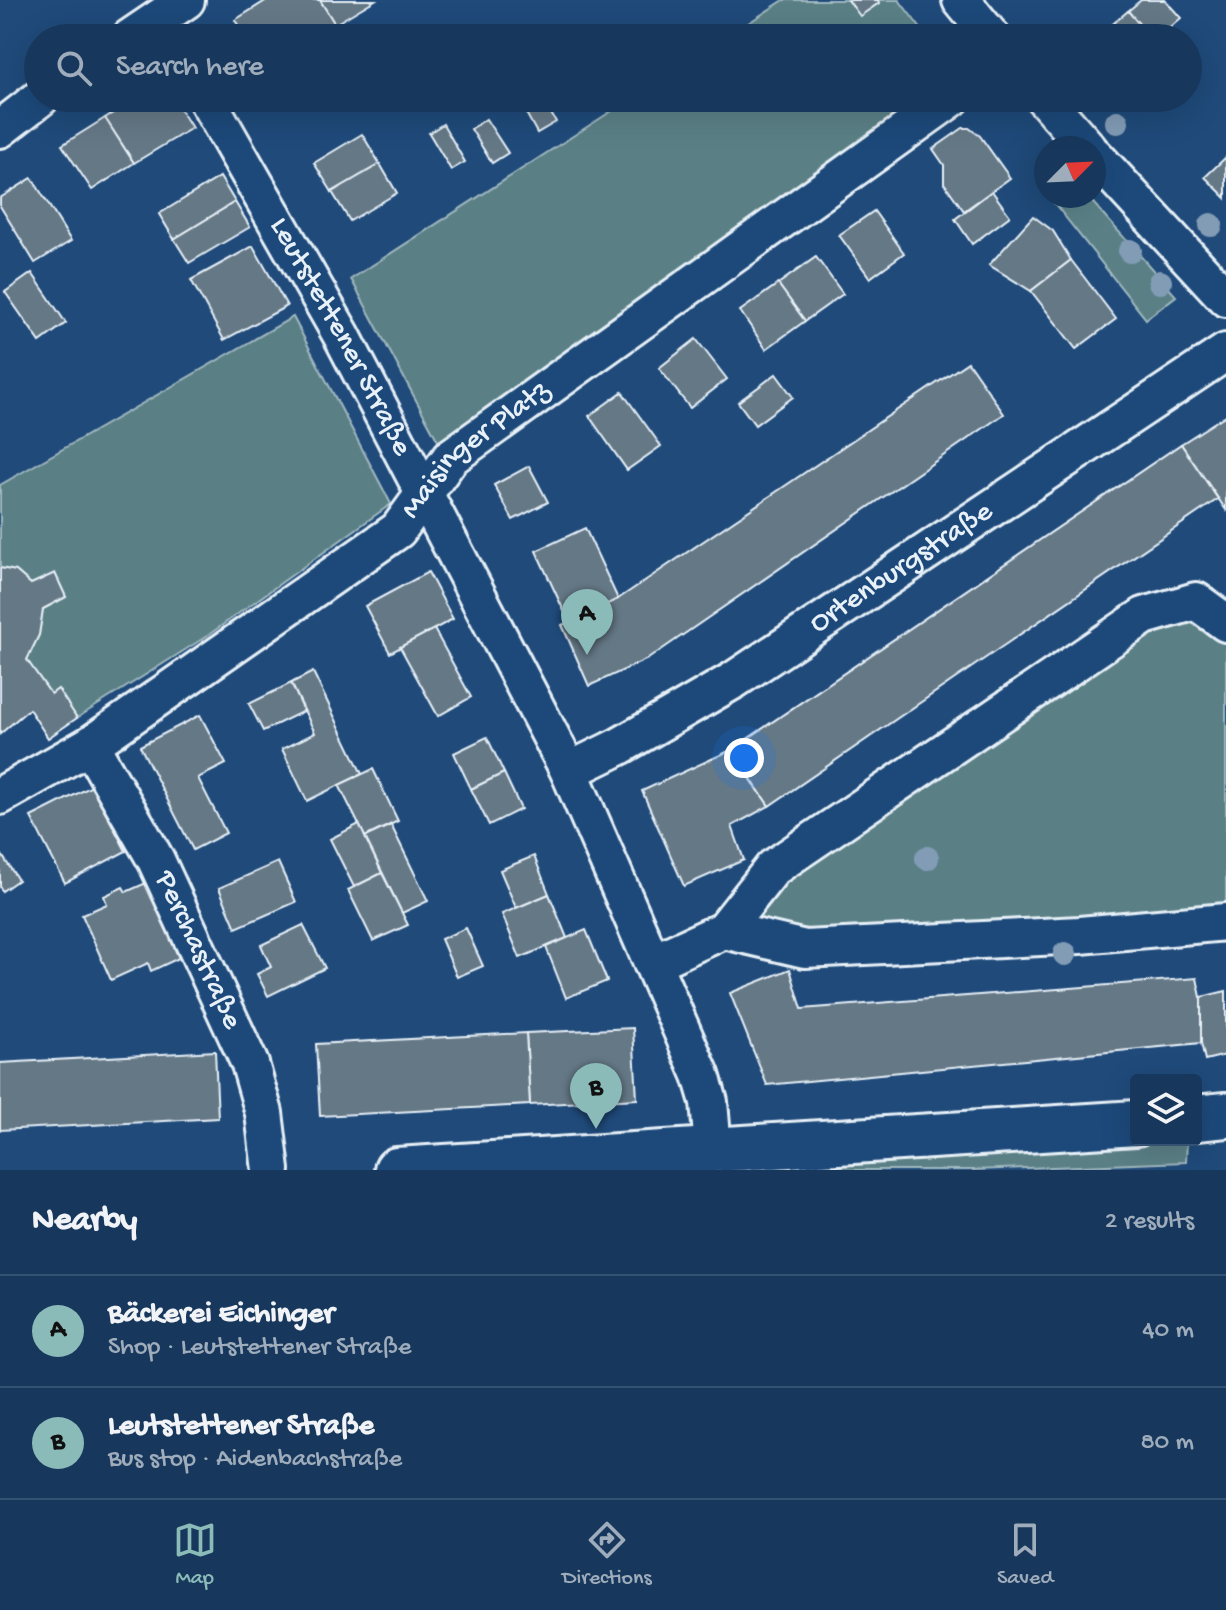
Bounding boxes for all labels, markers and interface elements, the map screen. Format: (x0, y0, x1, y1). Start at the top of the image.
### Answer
search box (24, 24, 1202, 112)
icon: search (52, 46, 96, 90)
text: Search here (116, 51, 264, 86)
north arrow (1034, 136, 1106, 208)
street label: Leutstettener Straße (261, 212, 419, 462)
street label: Maisinger Platz (394, 373, 558, 526)
street label: Ortenburgstraße (803, 494, 1000, 642)
pin: A (561, 589, 613, 655)
your location (724, 738, 764, 778)
street label: Perchastraße (146, 865, 249, 1035)
pin: B (570, 1063, 622, 1129)
map controls (1130, 1074, 1202, 1146)
button: layers (1130, 1074, 1202, 1146)
text: Nearby (32, 1202, 137, 1242)
text: 2 results (1105, 1207, 1194, 1238)
text: Bäckerei Eichinger (108, 1298, 334, 1333)
text: A (50, 1316, 66, 1347)
text: 40 m (1142, 1316, 1194, 1347)
text: Shop · Leutstettener Straße (108, 1333, 411, 1364)
text: Leutstettener Straße (108, 1410, 374, 1445)
text: B (51, 1428, 65, 1459)
text: 80 m (1140, 1428, 1194, 1459)
text: Bus stop · Aidenbachstraße (108, 1445, 402, 1476)
tab: Map (173, 1518, 217, 1592)
tab: Directions (562, 1518, 652, 1592)
tab: Saved (997, 1518, 1053, 1592)

